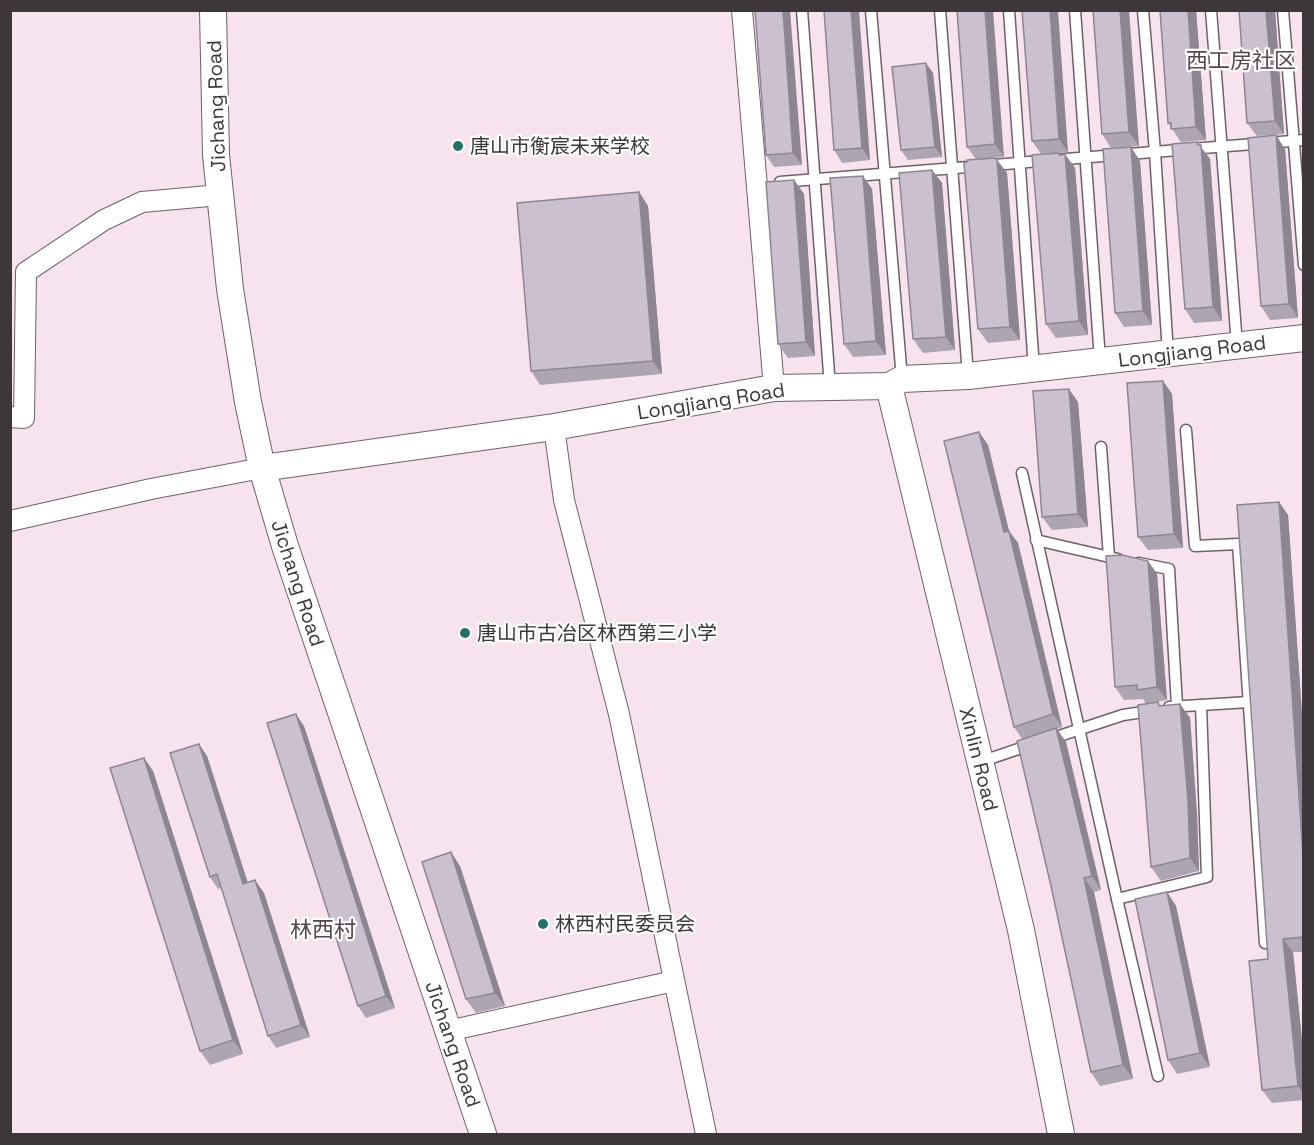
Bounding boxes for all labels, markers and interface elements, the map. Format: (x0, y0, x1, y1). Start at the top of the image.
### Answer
street label: Jichang Road (201, 40, 231, 172)
district label: 西工房社区 (1186, 46, 1296, 74)
place label: 唐山市衡宸未来学校 (470, 133, 650, 159)
marker: 唐山市衡宸未来学校 (451, 139, 465, 153)
street label: Longjiang Road (1116, 329, 1268, 373)
street label: Longjiang Road (635, 377, 787, 425)
street label: Jichang Road (265, 516, 331, 650)
place label: 唐山市古冶区林西第三小学 (477, 620, 717, 646)
marker: 唐山市古冶区林西第三小学 (458, 626, 472, 640)
street label: Xinlin Road (954, 704, 1004, 814)
place label: 林西村民委员会 (555, 911, 695, 937)
district label: 林西村 (290, 915, 356, 943)
marker: 林西村民委员会 (536, 917, 550, 931)
street label: Jichang Road (419, 977, 487, 1111)

